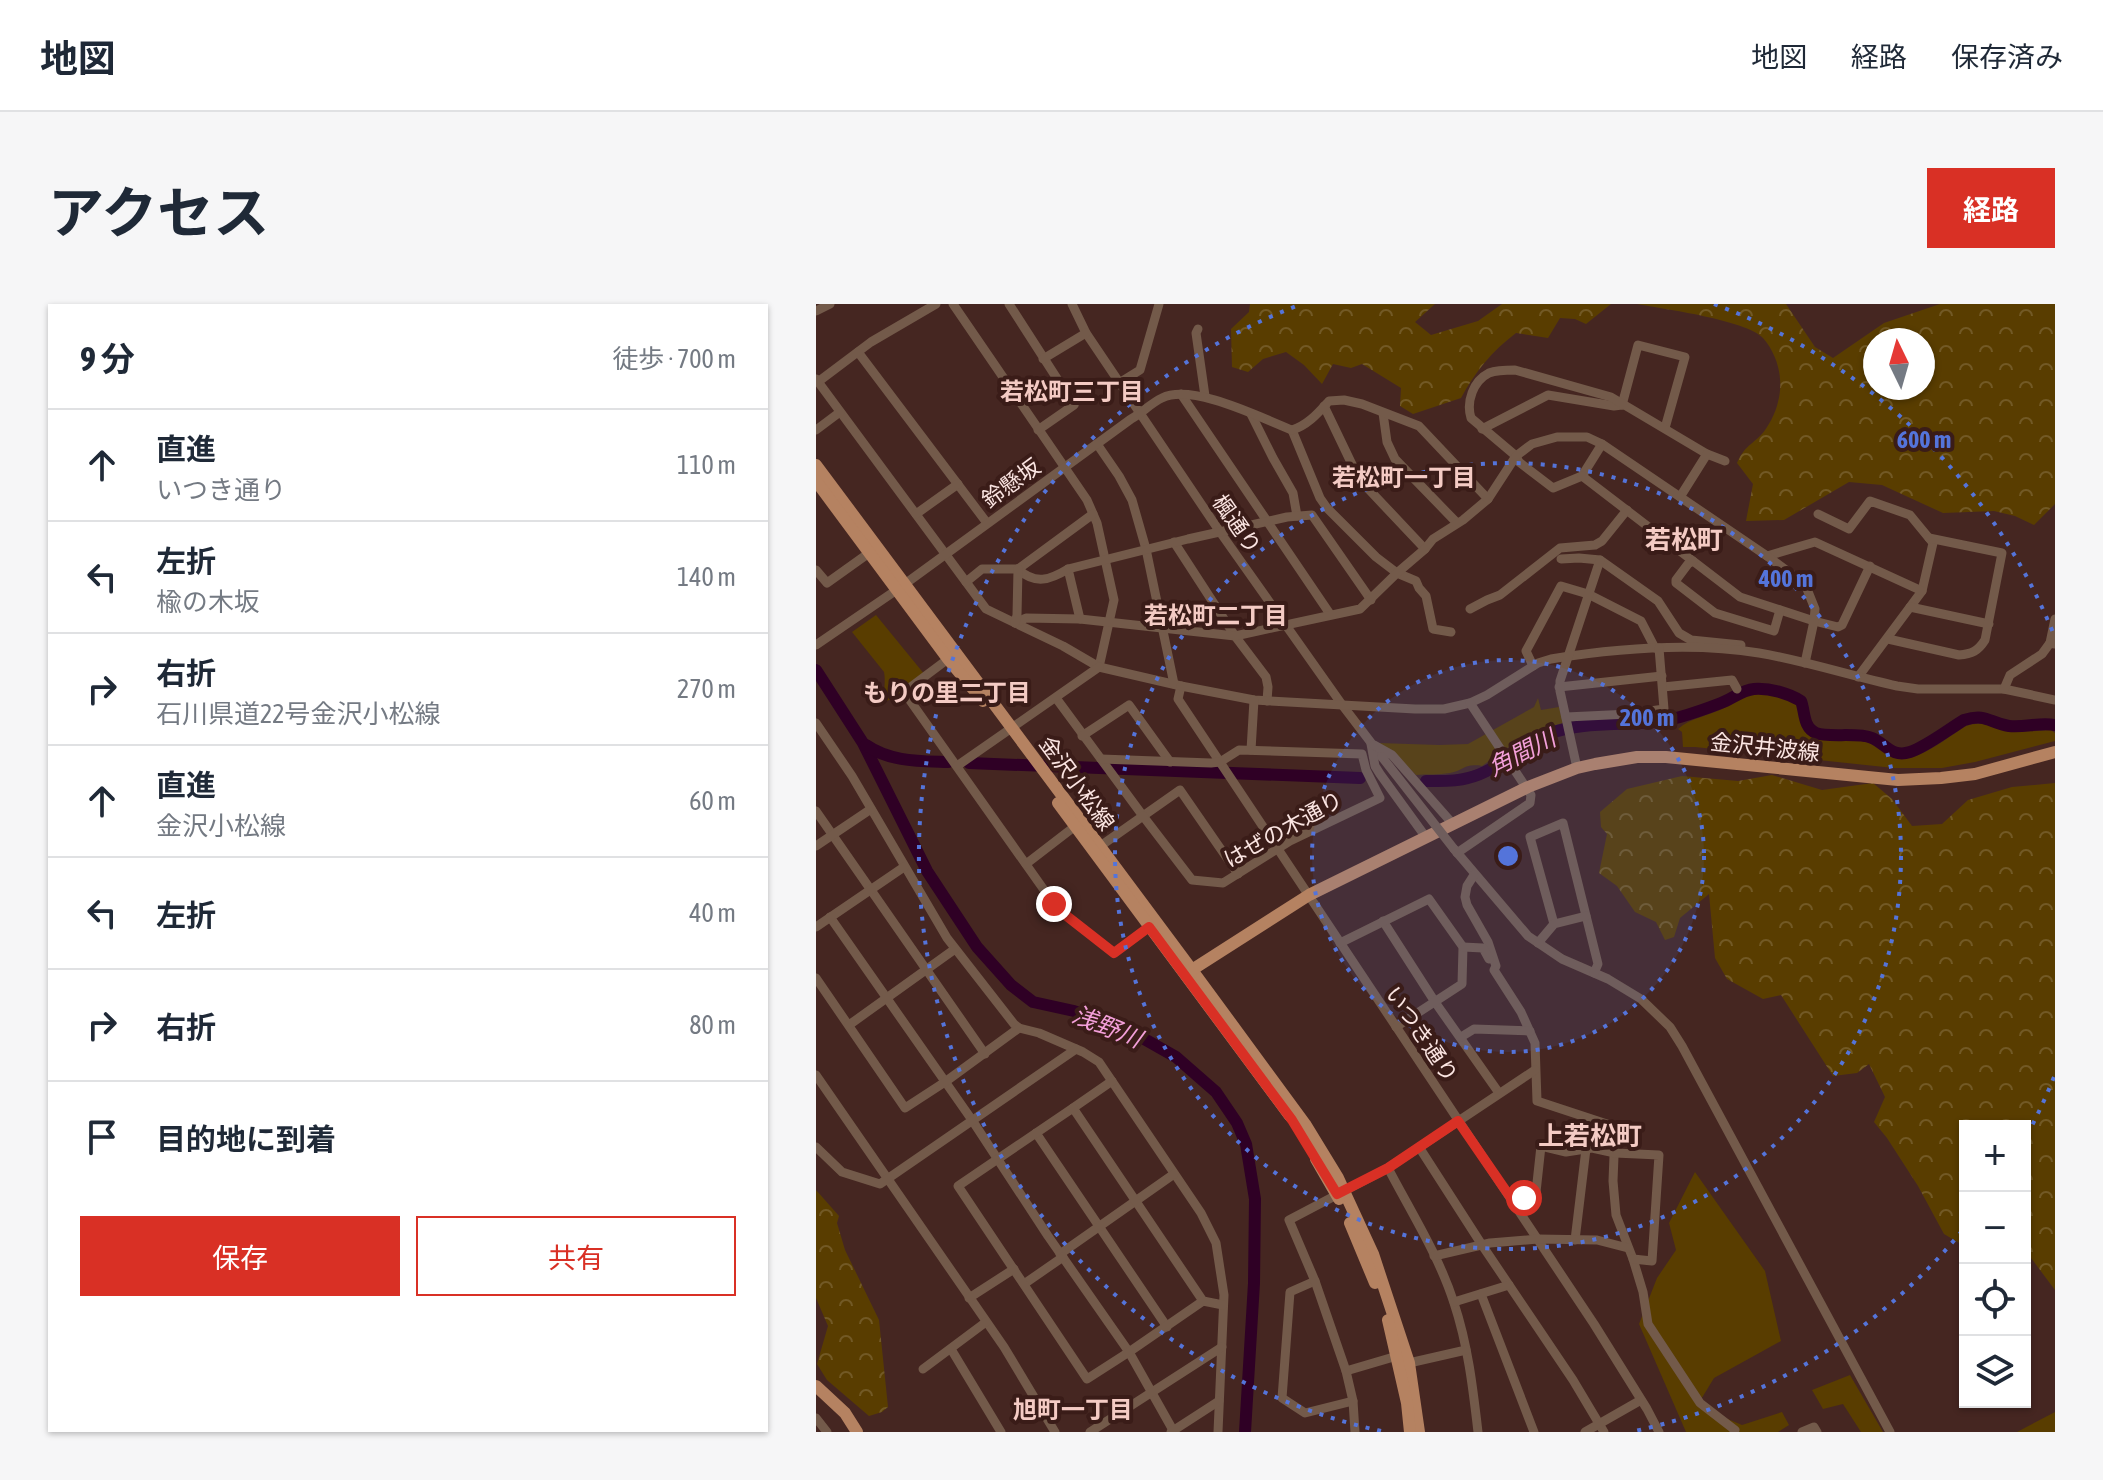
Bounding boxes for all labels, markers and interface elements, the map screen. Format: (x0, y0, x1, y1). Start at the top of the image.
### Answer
text: 地図 (40, 37, 116, 80)
text: 地図 (1751, 41, 1807, 73)
text: 経路 (1851, 41, 1907, 73)
text: 保存済み (1951, 41, 2063, 73)
button: 経路 (1927, 168, 2055, 248)
text: アクセス (48, 181, 269, 245)
north arrow (1863, 328, 1935, 400)
text: 9 分 (80, 339, 135, 378)
text: 徒歩 · 700 m (612, 344, 736, 374)
district label: 若松町三丁目 (1000, 378, 1144, 405)
text: 600 m (1897, 426, 1951, 453)
text: 直進 (156, 432, 216, 466)
icon: ahead (80, 443, 124, 487)
text: 110 m (677, 450, 736, 480)
street label: 鈴懸坂 (977, 453, 1045, 513)
district label: 若松町一丁目 (1332, 464, 1476, 491)
text: いつき通り (156, 475, 286, 505)
street label: 楓通り (1207, 490, 1267, 558)
district label: 若松町 (1645, 525, 1723, 555)
text: 左折 (156, 544, 216, 578)
icon: left (80, 555, 124, 599)
text: 140 m (677, 562, 736, 592)
text: 400 m (1758, 565, 1813, 592)
text: 楡の木坂 (156, 587, 260, 617)
district label: 若松町二丁目 (1144, 602, 1288, 629)
text: 右折 (156, 656, 216, 690)
icon: right (80, 667, 124, 711)
text: 270 m (677, 674, 736, 704)
district label: もりの里二丁目 (863, 679, 1031, 706)
text: 石川県道22号金沢小松線 (156, 699, 440, 729)
text: 200 m (1620, 704, 1674, 731)
water label: 角間川 (1484, 723, 1563, 781)
street label: 金沢井波線 (1709, 728, 1821, 766)
street label: 金沢小松線 (1034, 731, 1120, 835)
text: 直進 (156, 768, 216, 802)
icon: ahead (80, 779, 124, 823)
text: 60 m (689, 786, 736, 816)
street label: はぜの木通り (1219, 786, 1347, 872)
text: 金沢小松線 (156, 811, 286, 841)
centre of rings (1494, 842, 1522, 870)
route end (1036, 886, 1072, 922)
icon: left (80, 891, 124, 935)
text: 左折 (156, 898, 216, 932)
text: 40 m (689, 898, 736, 928)
street label: いつき通り (1380, 981, 1464, 1087)
water label: 浅野川 (1069, 1001, 1148, 1054)
icon: right (80, 1003, 124, 1047)
text: 右折 (156, 1010, 216, 1044)
text: 80 m (689, 1010, 736, 1040)
icon: arrive (80, 1115, 124, 1159)
map controls (1959, 1120, 2031, 1408)
button: + (1959, 1120, 2031, 1192)
district label: 上若松町 (1538, 1121, 1642, 1151)
text: 目的地に到着 (156, 1122, 336, 1156)
route start (1506, 1180, 1542, 1216)
button: − (1959, 1192, 2031, 1264)
button: 保存 (80, 1216, 400, 1296)
button: 共有 (416, 1216, 736, 1296)
button: locate (1959, 1264, 2031, 1336)
button: layers (1959, 1336, 2031, 1408)
district label: 旭町一丁目 (1013, 1396, 1133, 1423)

